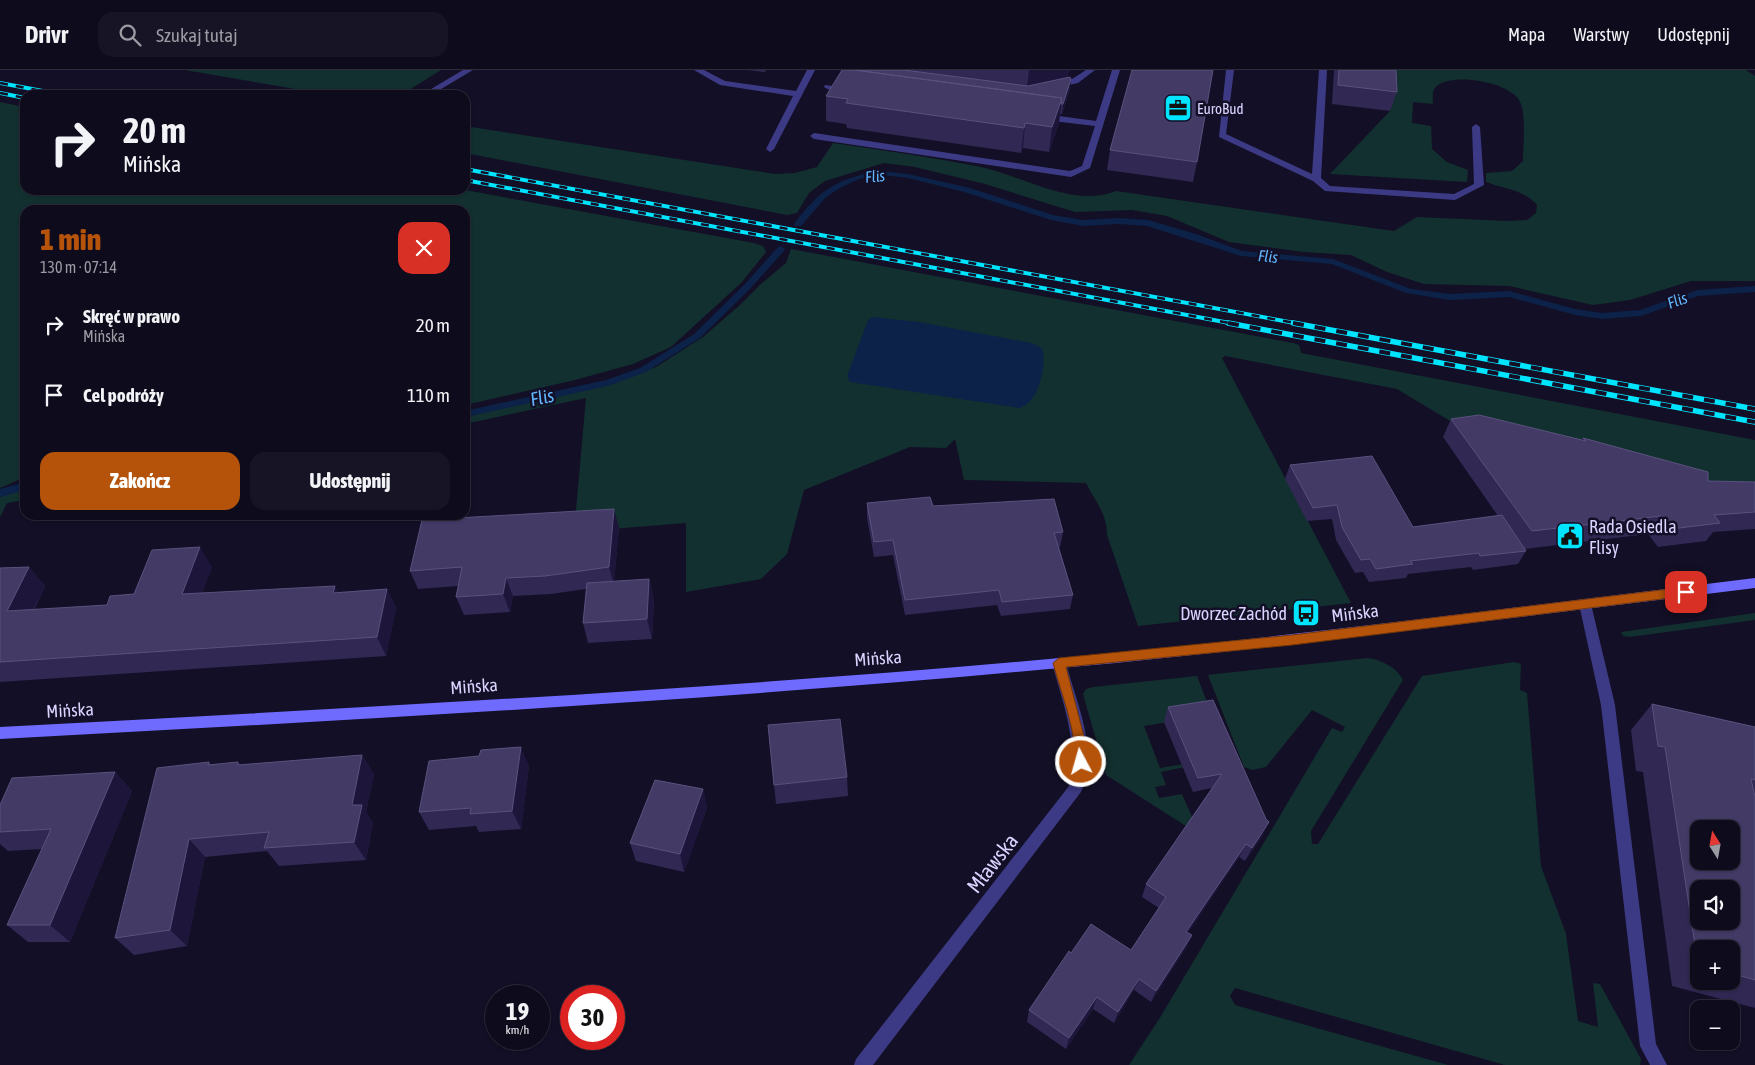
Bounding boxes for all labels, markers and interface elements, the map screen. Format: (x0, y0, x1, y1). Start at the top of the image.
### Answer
search box (98, 12, 448, 57)
text: Drivr (25, 21, 68, 48)
icon: search (116, 21, 144, 49)
text: Szukaj tutaj (156, 24, 238, 46)
text: Mapa (1508, 24, 1545, 45)
text: Warstwy (1573, 24, 1629, 45)
text: Udostępnij (1657, 24, 1730, 45)
office icon: EuroBud (1163, 93, 1193, 123)
place label: EuroBud (1197, 100, 1244, 117)
icon: right (40, 110, 105, 175)
text: 20 m (123, 110, 186, 150)
text: Mińska (123, 151, 181, 177)
water label: Flis (864, 166, 886, 186)
text: 1 min (40, 222, 101, 256)
button: close (398, 222, 450, 274)
water label: Flis (1257, 246, 1279, 266)
text: 130 m · 07:14 (40, 258, 117, 276)
water label: Flis (1665, 288, 1690, 312)
text: Skręć w prawo (83, 305, 180, 327)
icon: right (40, 311, 68, 339)
text: 20 m (416, 314, 450, 336)
text: Mińska (83, 327, 125, 345)
icon: arrive (40, 381, 68, 409)
text: Cel podróży (83, 384, 164, 406)
text: 110 m (407, 384, 450, 406)
water label: Flis (528, 384, 556, 410)
button: Zakończ (40, 452, 240, 510)
button: Udostępnij (250, 452, 450, 510)
place label: Rada Osiedla Flisy (1589, 516, 1677, 558)
public building icon: Rada Osiedla Flisy (1555, 521, 1585, 551)
pin (1665, 571, 1707, 613)
icon: arrive (1672, 578, 1700, 606)
bus stop icon: Dworzec Zachód (1291, 598, 1321, 628)
street label: Mińska (1330, 600, 1380, 626)
place label: Dworzec Zachód (1180, 603, 1287, 624)
street label: Mińska (854, 646, 902, 670)
street label: Mińska (450, 674, 498, 698)
street label: Mińska (46, 698, 94, 722)
position arrow (1054, 735, 1106, 787)
north arrow (1690, 820, 1740, 870)
map controls (1690, 820, 1740, 1050)
street label: Mławska (962, 829, 1022, 897)
button: sound (1690, 880, 1740, 930)
button: + (1690, 940, 1740, 990)
speed limit sign: 30 (560, 985, 625, 1050)
text: 19 (506, 997, 529, 1025)
button: − (1690, 1000, 1740, 1050)
text: km/h (506, 1023, 529, 1037)

